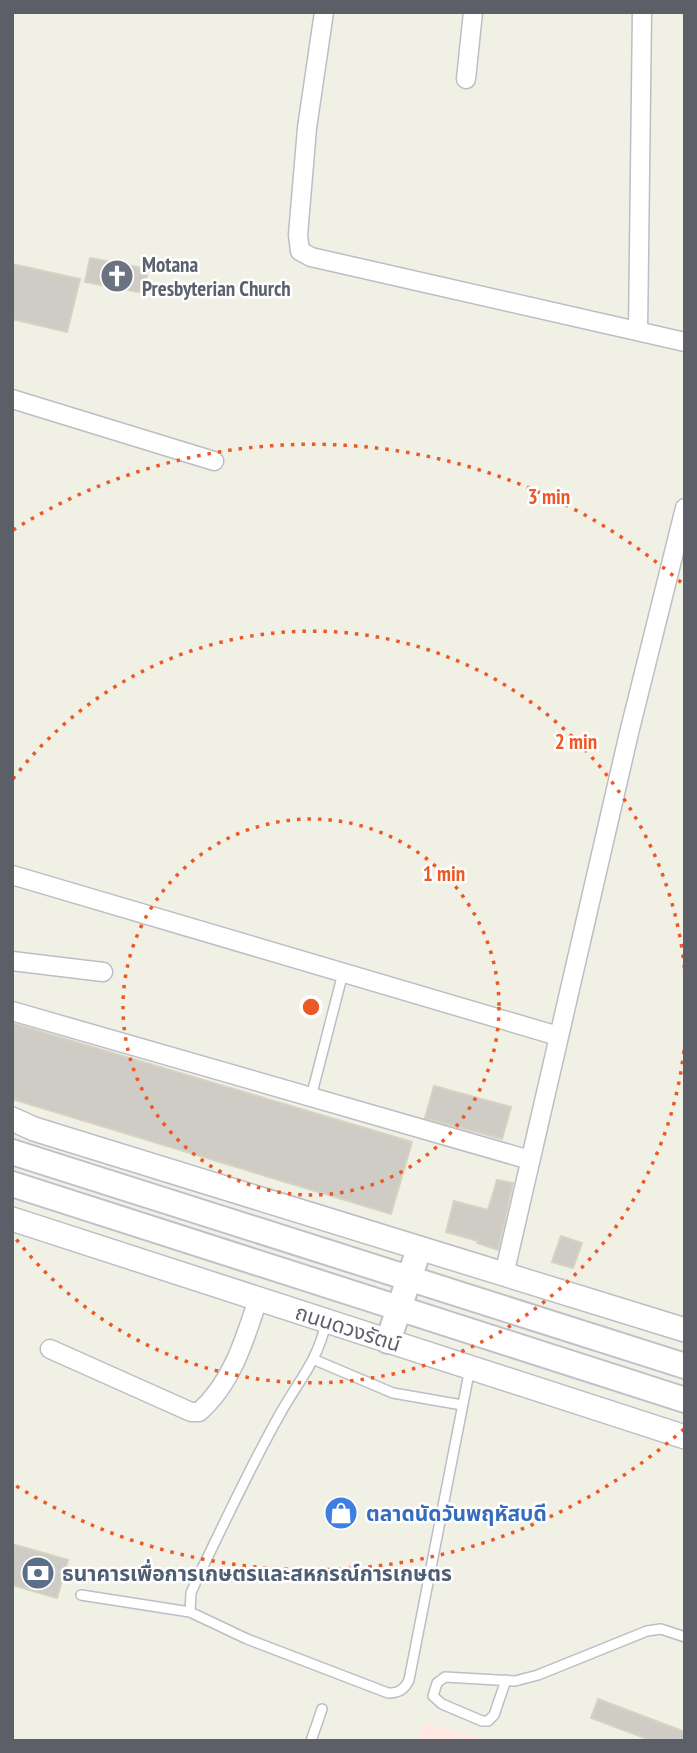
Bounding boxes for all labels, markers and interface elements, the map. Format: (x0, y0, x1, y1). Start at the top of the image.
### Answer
place label: Motana Presbyterian Church (142, 251, 291, 302)
church icon: Motana Presbyterian Church (98, 257, 136, 295)
text: 3 min (528, 483, 570, 510)
text: 2 min (555, 728, 597, 755)
text: 1 min (423, 860, 465, 887)
centre of rings (299, 995, 323, 1019)
street label: ถนนดวงรัตน์ (292, 1298, 404, 1358)
shop icon: ตลาดนัดวันพฤหัสบดี (322, 1494, 360, 1532)
place label: ตลาดนัดวันพฤหัสบดี (366, 1500, 547, 1527)
bank icon: ธนาคารเพื่อการเกษตรและสหกรณ์การเกษตร (19, 1554, 57, 1592)
place label: ธนาคารเพื่อการเกษตรและสหกรณ์การเกษตร (62, 1559, 452, 1587)

